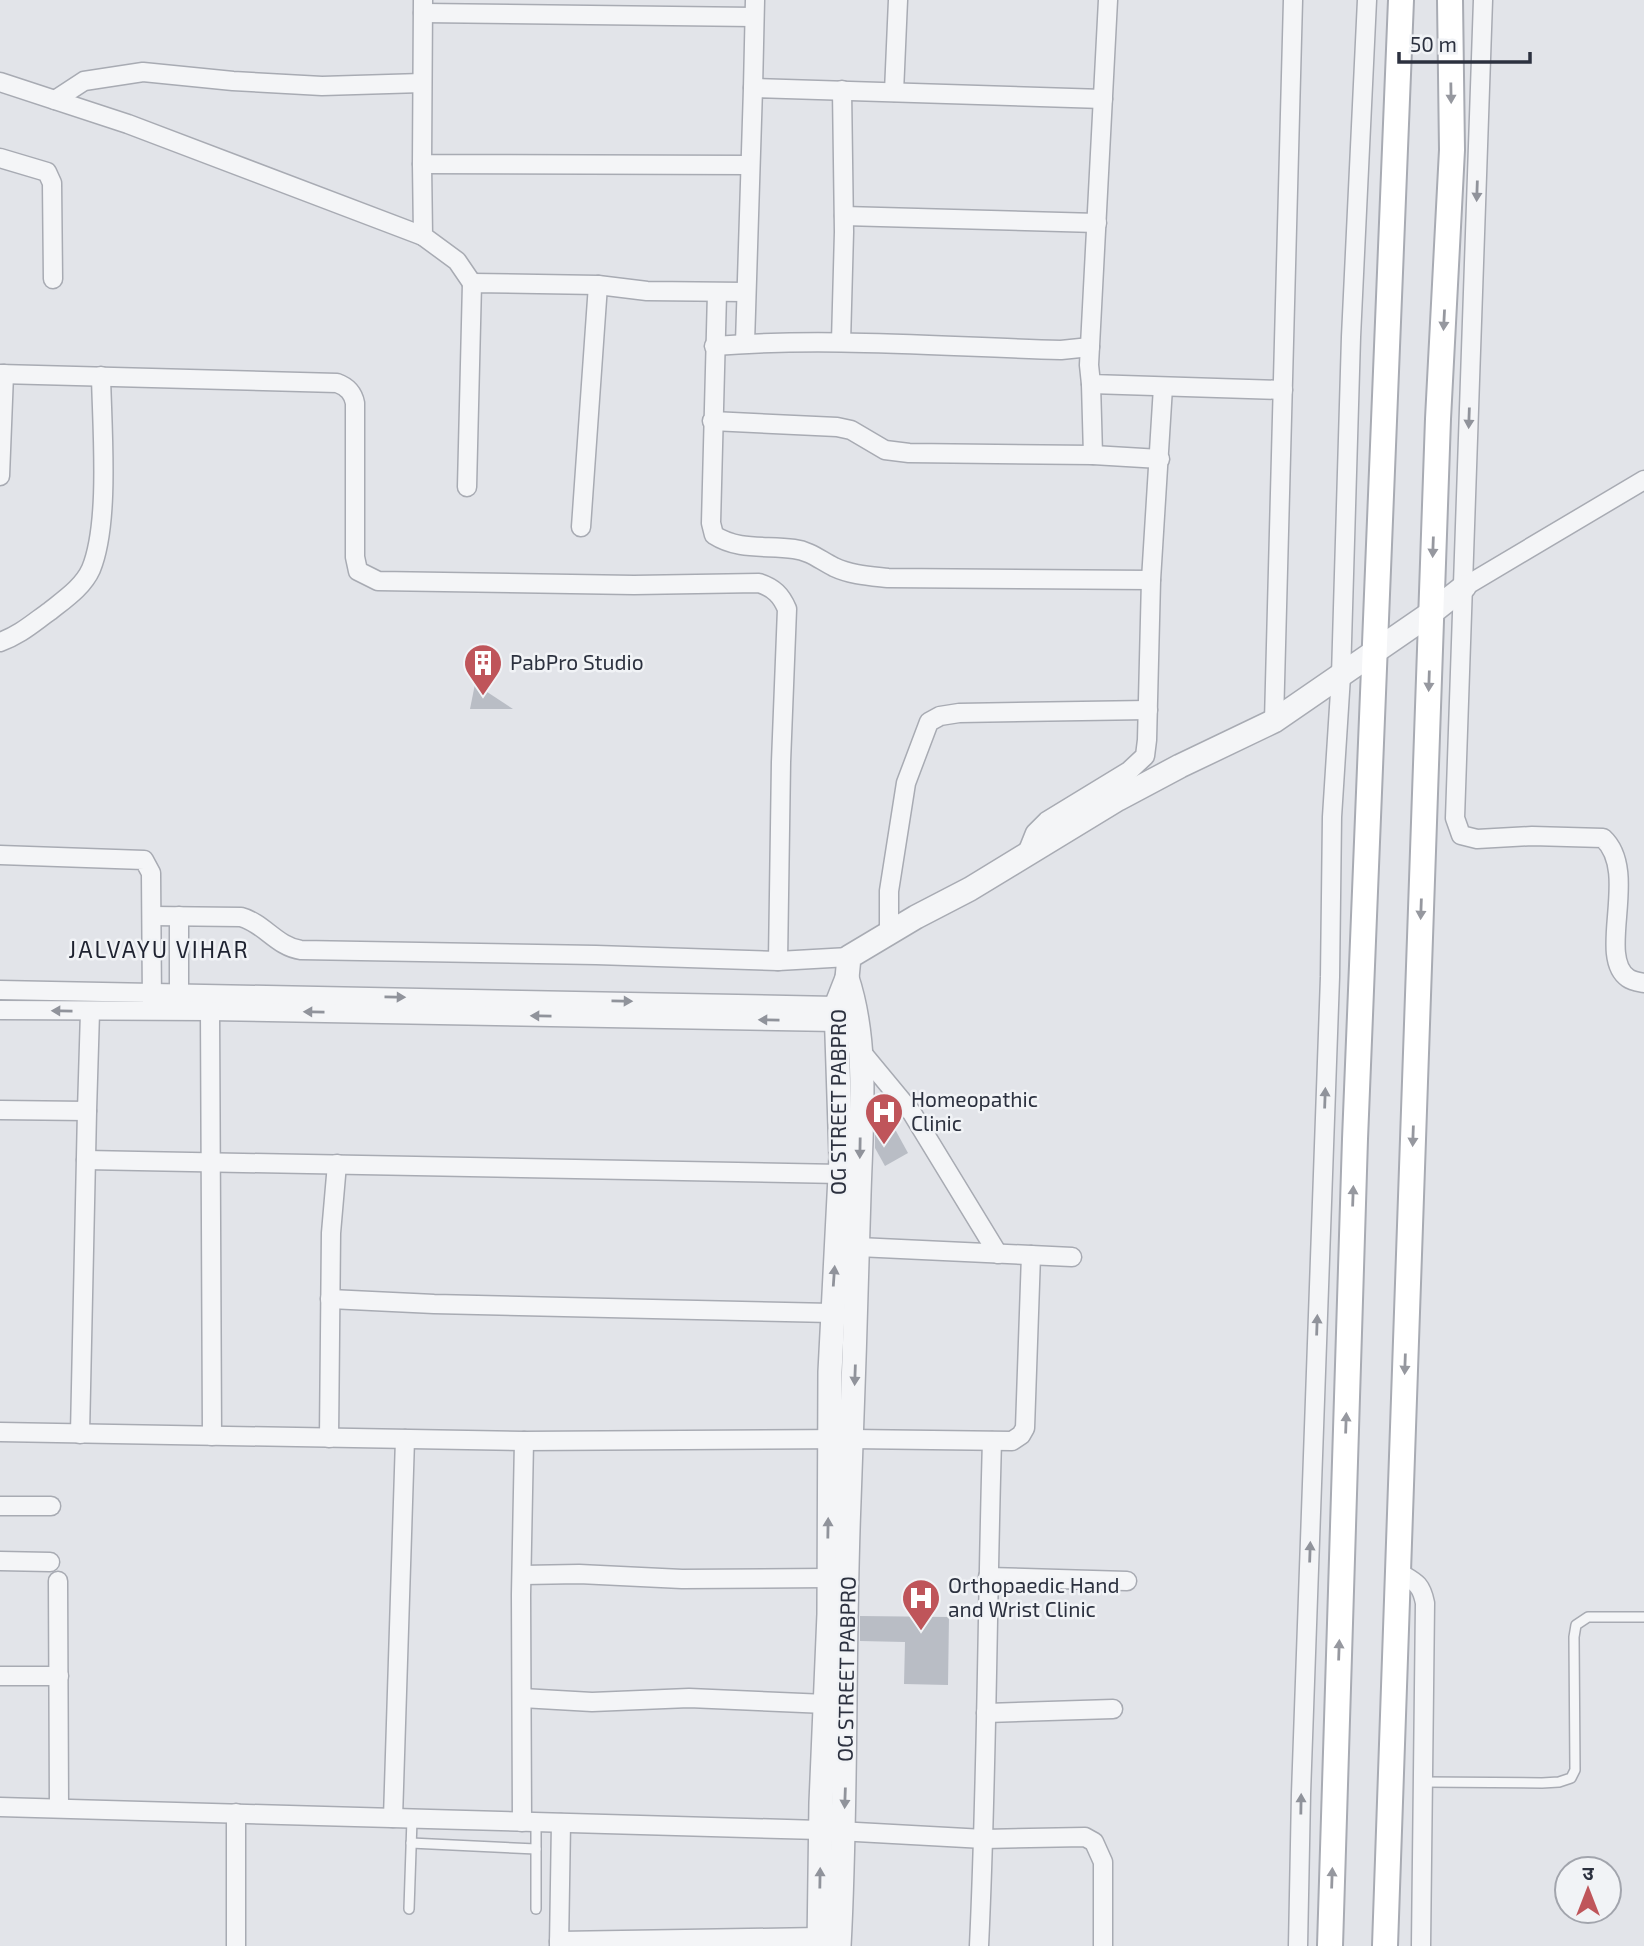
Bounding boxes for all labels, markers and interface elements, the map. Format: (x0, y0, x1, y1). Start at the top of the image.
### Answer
scale bar (1399, 21, 1530, 65)
text: 50 m (1410, 31, 1457, 56)
one-way arrow (1445, 82, 1457, 104)
one-way arrow (1471, 180, 1482, 202)
one-way arrow (1438, 309, 1449, 331)
one-way arrow (1464, 407, 1475, 429)
one-way arrow (1428, 537, 1439, 559)
building icon: PabPro Studio (462, 642, 504, 697)
place label: PabPro Studio (510, 649, 644, 674)
one-way arrow (1423, 671, 1434, 693)
one-way arrow (1415, 898, 1427, 920)
district label: JALVAYU VIHAR (68, 935, 250, 963)
one-way arrow (384, 991, 406, 1003)
one-way arrow (612, 995, 634, 1007)
one-way arrow (51, 1005, 73, 1017)
one-way arrow (303, 1007, 325, 1018)
street label: OG STREET PABPRO (825, 1009, 850, 1195)
one-way arrow (530, 1010, 552, 1022)
one-way arrow (758, 1014, 780, 1026)
place label: Homeopathic Clinic (911, 1086, 1038, 1135)
one-way arrow (1320, 1086, 1331, 1108)
hospital icon: Homeopathic Clinic (863, 1091, 905, 1146)
one-way arrow (1408, 1125, 1419, 1147)
one-way arrow (854, 1137, 866, 1159)
one-way arrow (1348, 1184, 1359, 1206)
one-way arrow (829, 1265, 840, 1287)
one-way arrow (1312, 1314, 1323, 1336)
one-way arrow (1400, 1353, 1411, 1375)
one-way arrow (849, 1364, 860, 1386)
one-way arrow (1340, 1412, 1352, 1434)
one-way arrow (822, 1517, 834, 1539)
one-way arrow (1305, 1541, 1316, 1563)
place label: Orthopaedic Hand and Wrist Clinic (948, 1572, 1120, 1621)
street label: OG STREET PABPRO (831, 1576, 860, 1762)
hospital icon: Orthopaedic Hand and Wrist Clinic (900, 1577, 942, 1632)
one-way arrow (1333, 1639, 1344, 1661)
one-way arrow (839, 1788, 851, 1810)
one-way arrow (1295, 1793, 1306, 1815)
north arrow (1553, 1855, 1623, 1925)
text: उ (1582, 1861, 1594, 1884)
one-way arrow (814, 1867, 825, 1889)
one-way arrow (1326, 1867, 1337, 1889)

